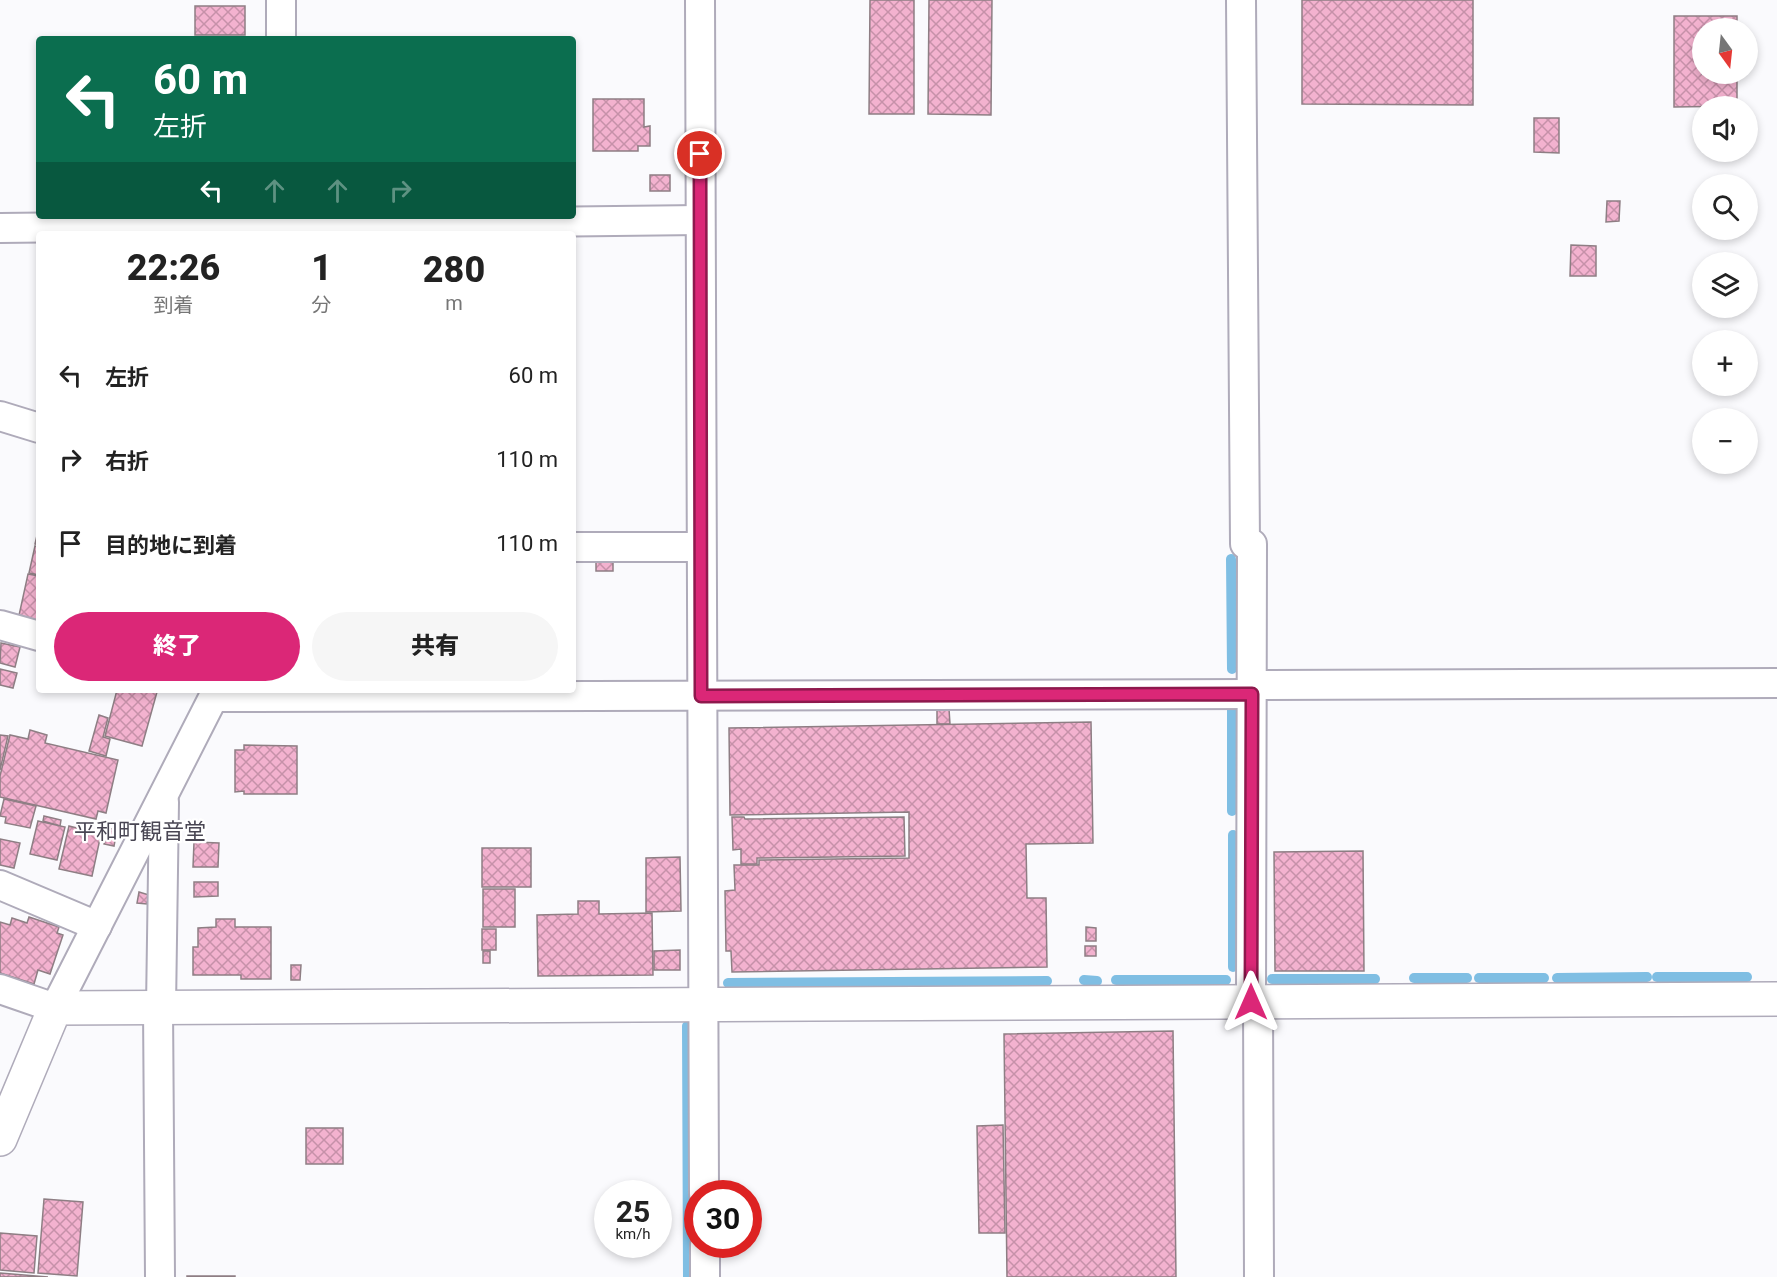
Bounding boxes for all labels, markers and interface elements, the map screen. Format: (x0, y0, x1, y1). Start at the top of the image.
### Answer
north arrow (1692, 18, 1758, 84)
map controls (1692, 18, 1758, 474)
text: 60 m (153, 55, 248, 104)
icon: left (54, 60, 132, 138)
button: sound (1692, 96, 1758, 162)
text: 左折 (153, 111, 207, 143)
pin (674, 128, 725, 179)
icon: arrive (683, 137, 716, 170)
icon: left (195, 174, 228, 207)
icon: ahead (258, 174, 291, 207)
icon: ahead (321, 174, 354, 207)
icon: right (384, 174, 417, 207)
button: search (1692, 174, 1758, 240)
text: 22:26 (127, 247, 220, 289)
text: 1 (311, 247, 332, 289)
text: 280 (423, 249, 485, 291)
button: layers (1692, 252, 1758, 318)
text: m (445, 291, 463, 315)
text: 到着 (154, 293, 194, 317)
text: 分 (312, 293, 332, 317)
button: + (1692, 330, 1758, 396)
icon: left (54, 359, 87, 392)
text: 60 m (509, 363, 558, 388)
text: 左折 (105, 365, 149, 390)
button: − (1692, 408, 1758, 474)
icon: right (54, 443, 87, 476)
text: 110 m (496, 447, 558, 472)
text: 右折 (105, 449, 149, 474)
icon: arrive (54, 527, 87, 560)
text: 110 m (496, 531, 558, 556)
text: 目的地に到着 (105, 533, 237, 558)
button: 終了 (54, 612, 300, 681)
button: 共有 (312, 612, 558, 681)
district label: 平和町観音堂 (74, 819, 206, 844)
position arrow (1219, 970, 1283, 1034)
speed limit sign: 30 (684, 1180, 762, 1258)
text: 25 (616, 1194, 650, 1229)
text: km/h (615, 1225, 651, 1243)

